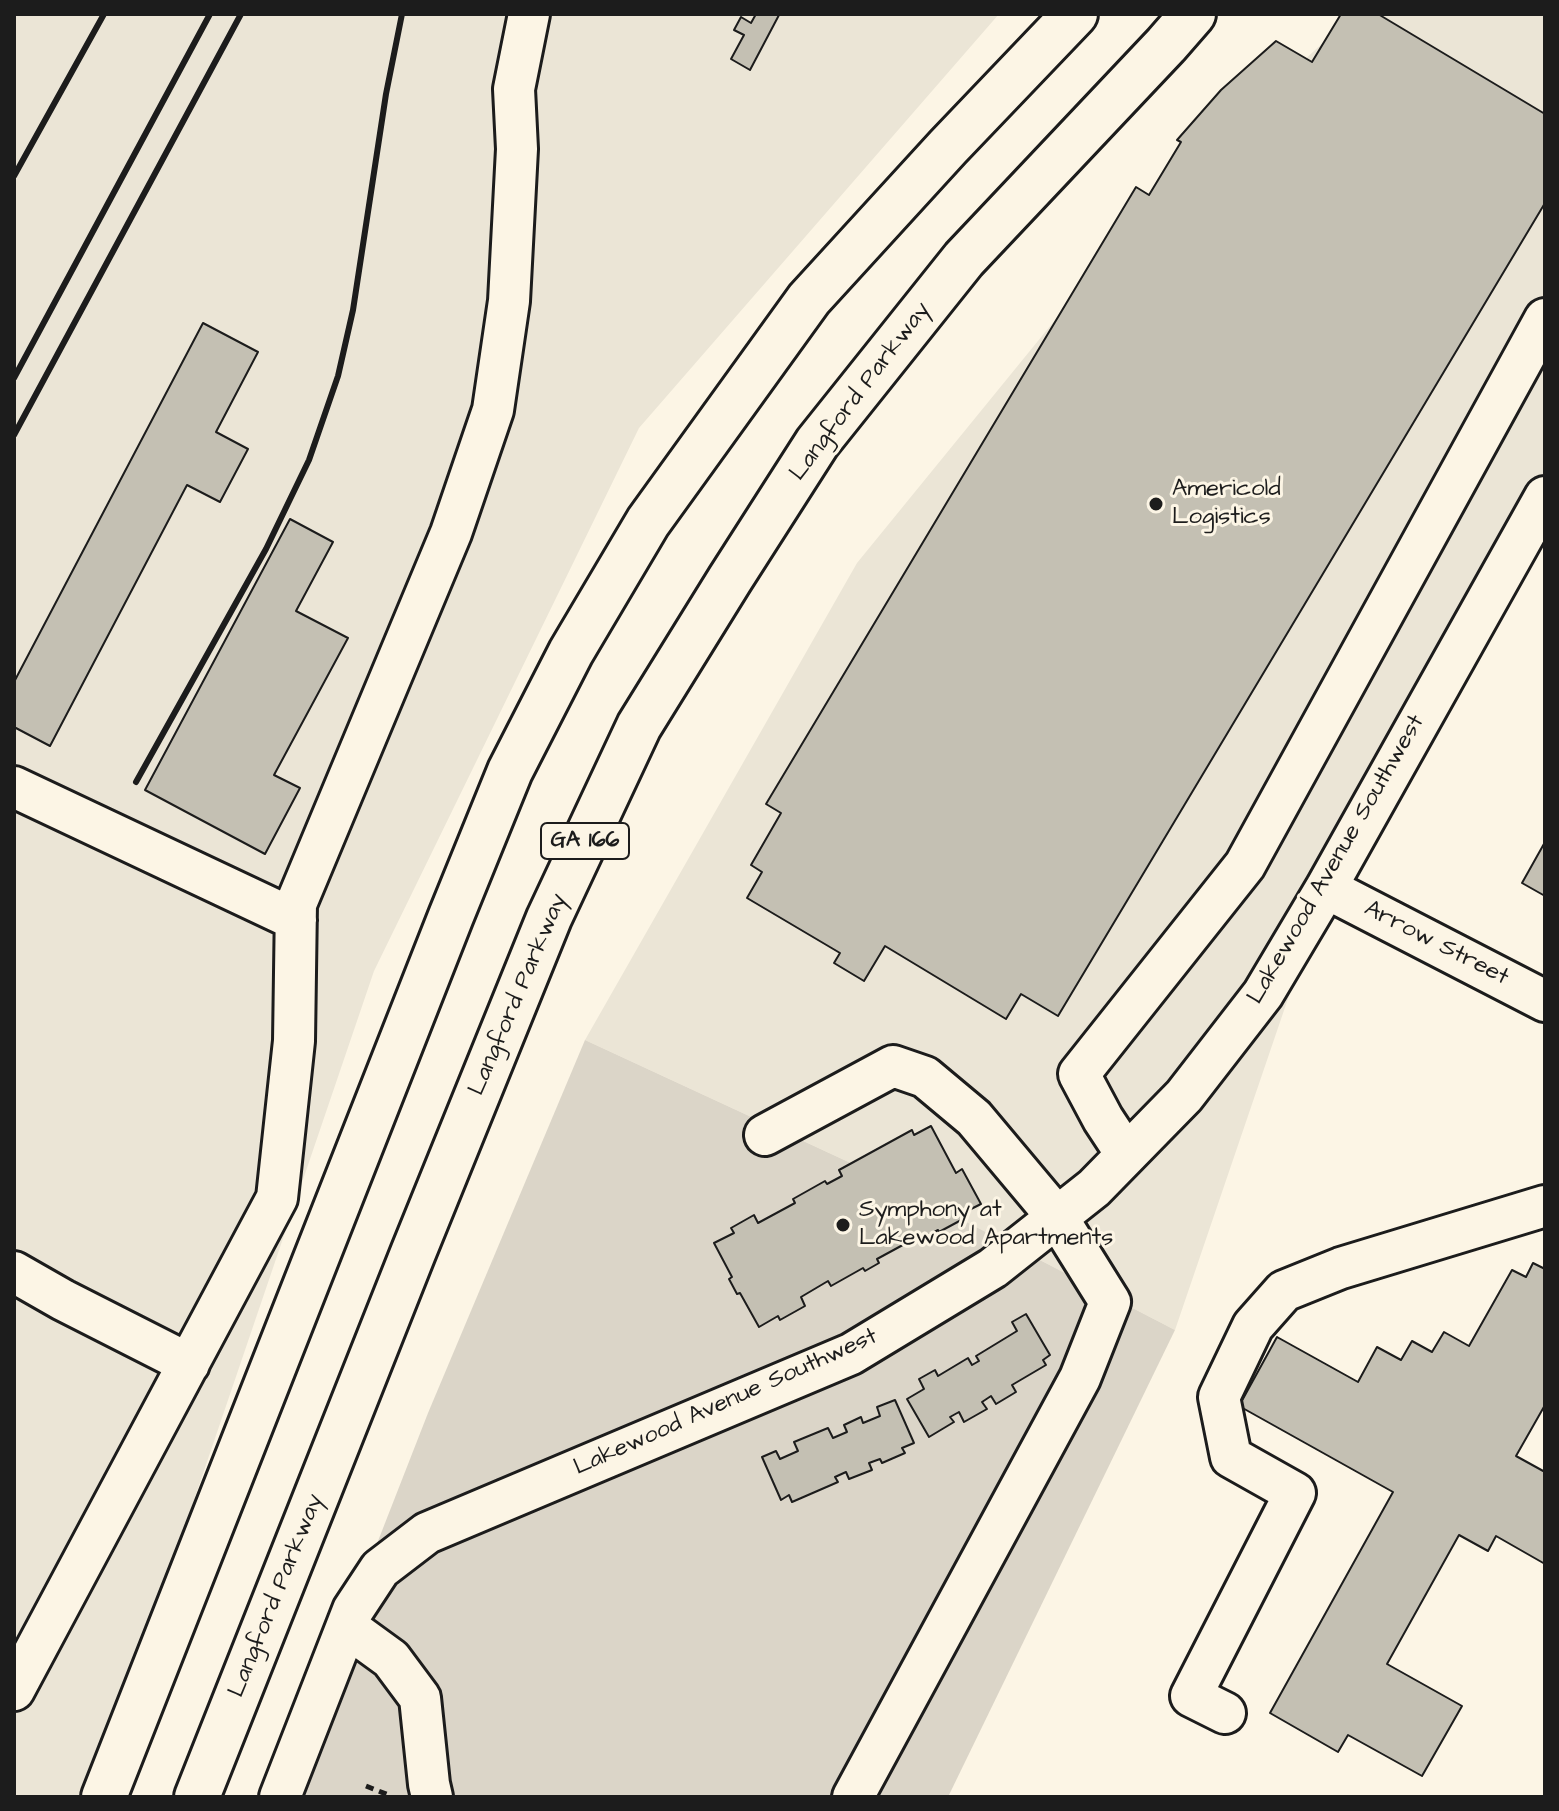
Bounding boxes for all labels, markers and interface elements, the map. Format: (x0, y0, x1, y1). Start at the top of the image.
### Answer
street label: Langford Parkway (784, 297, 938, 487)
place label: Americold Logistics (1172, 476, 1281, 532)
marker: Americold Logistics (1147, 495, 1165, 513)
street label: Lakewood Avenue Southwest (1242, 710, 1432, 1010)
road number: GA 166 (541, 823, 629, 859)
street label: Langford Parkway (463, 890, 575, 1100)
street label: Arrow Street (1359, 895, 1513, 993)
place label: Symphony at Lakewood Apartments (859, 1197, 1113, 1253)
marker: Symphony at Lakewood Apartments (834, 1216, 852, 1234)
street label: Lakewood Avenue Southwest (570, 1323, 882, 1483)
street label: Langford Parkway (223, 1490, 331, 1702)

